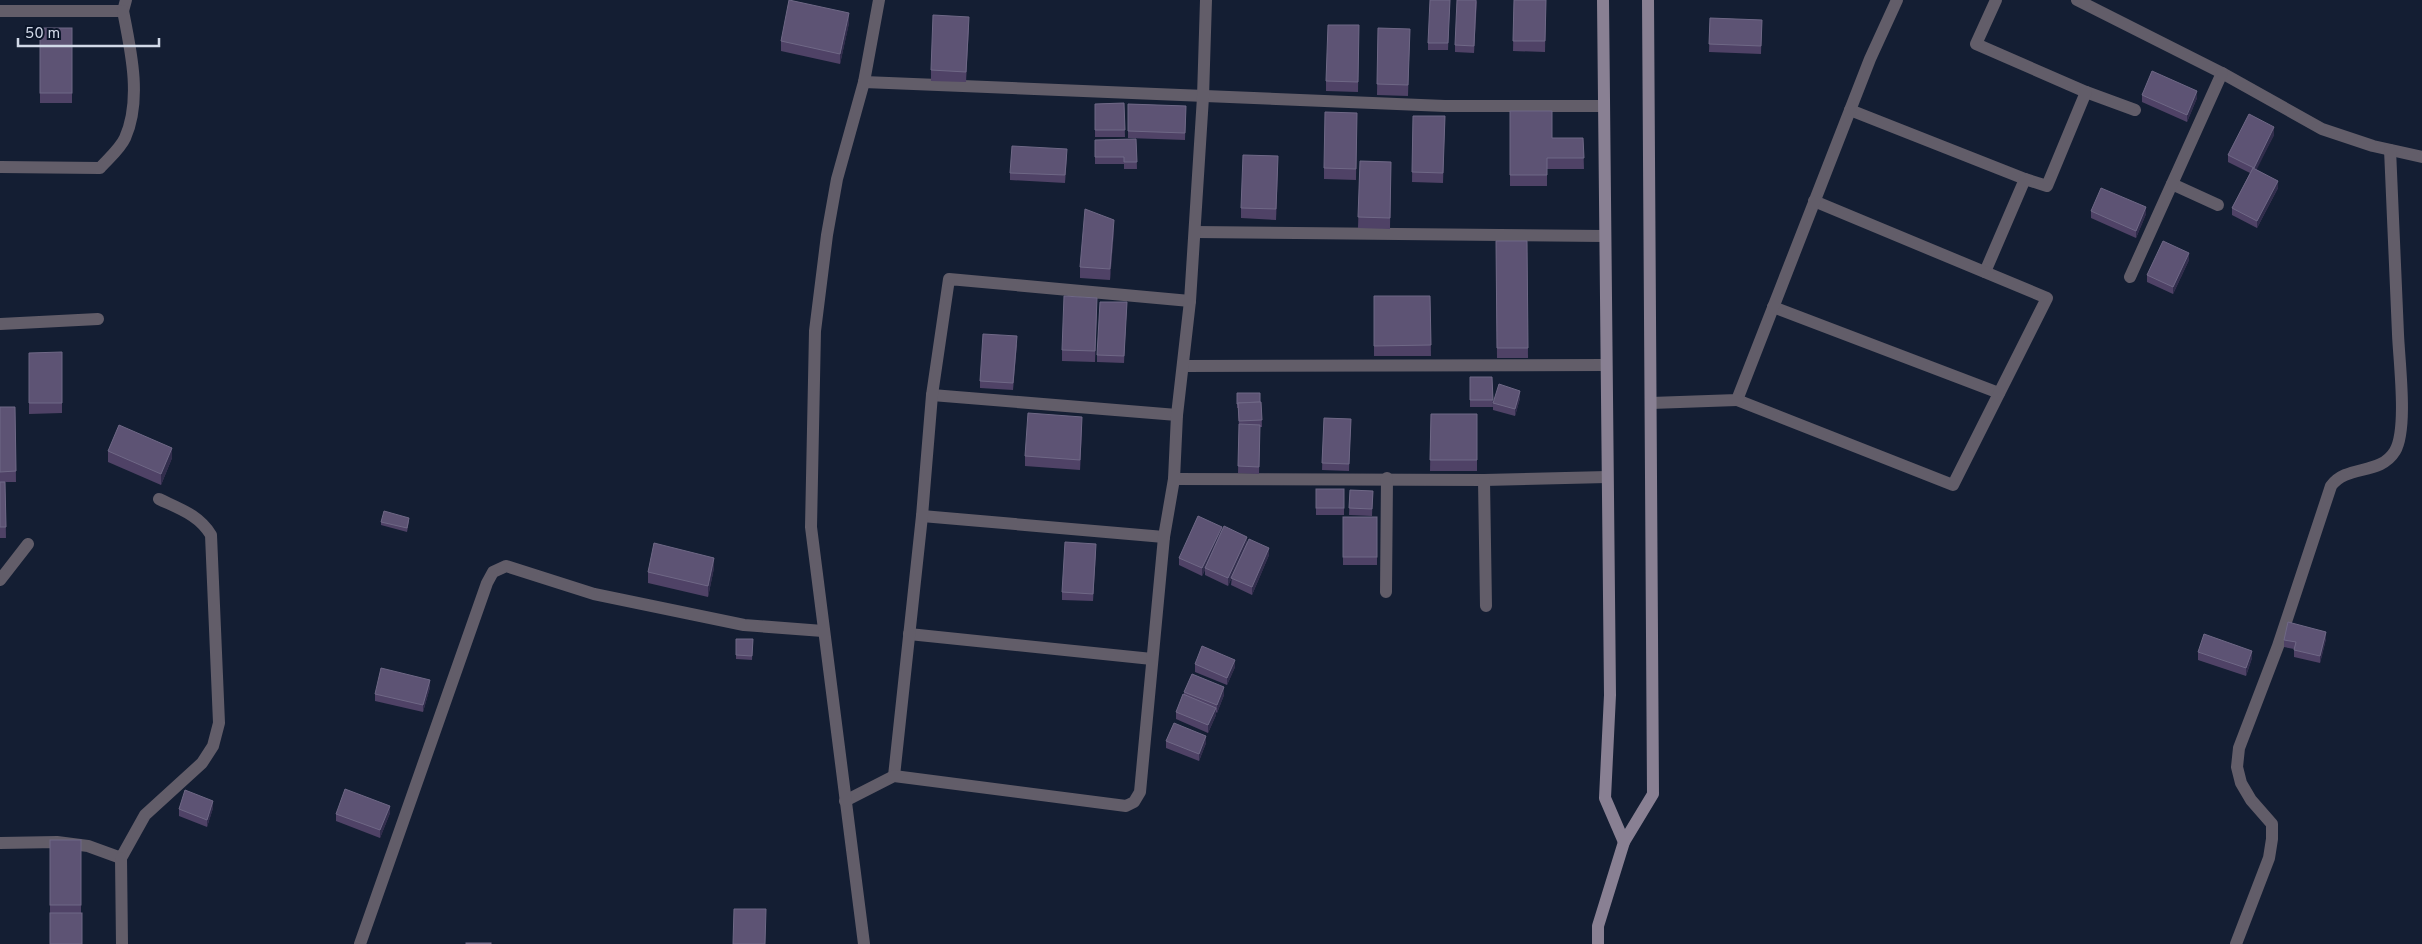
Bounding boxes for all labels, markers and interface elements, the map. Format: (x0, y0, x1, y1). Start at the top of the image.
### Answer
scale bar (18, 15, 159, 47)
text: 50 m (25, 25, 60, 44)

